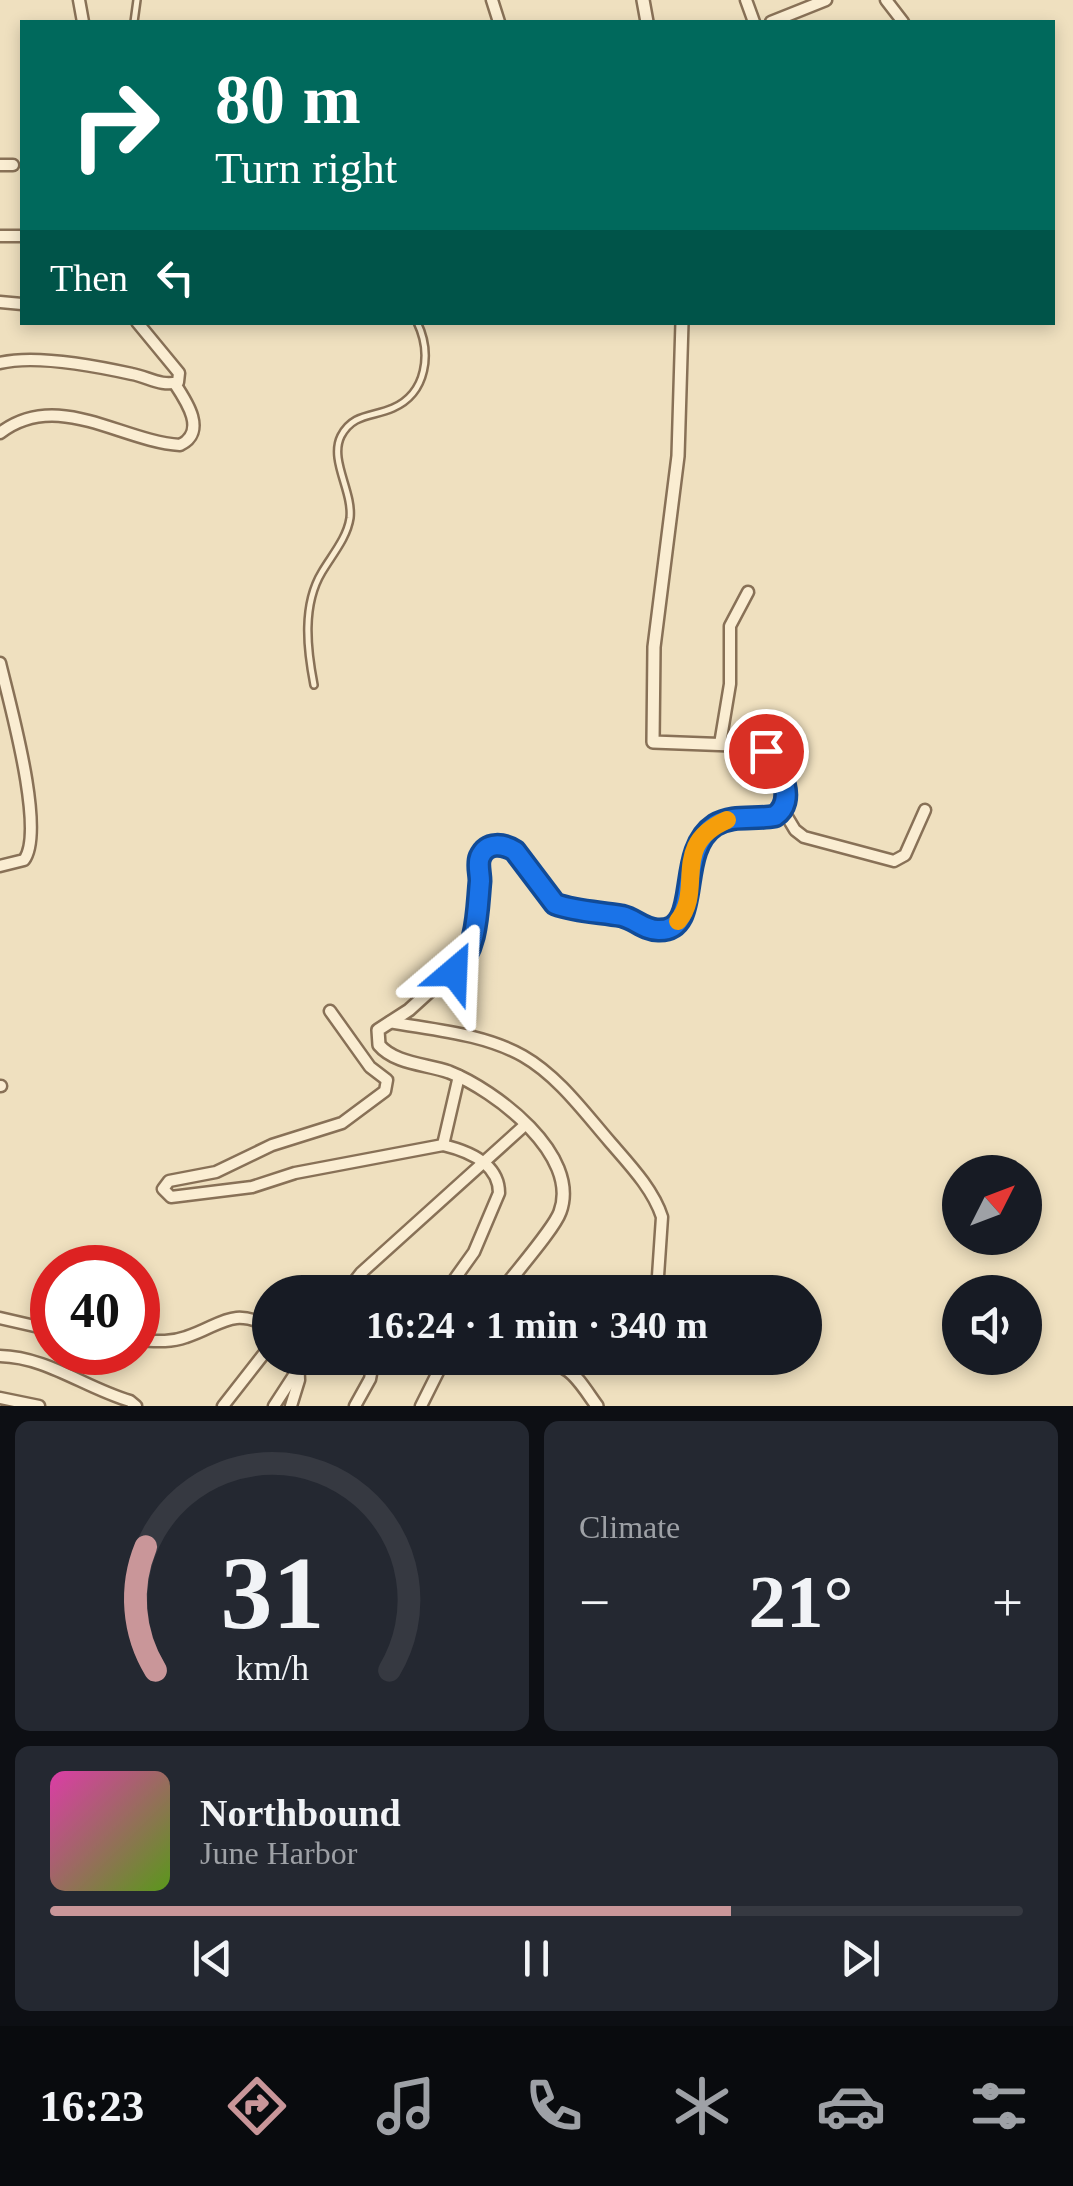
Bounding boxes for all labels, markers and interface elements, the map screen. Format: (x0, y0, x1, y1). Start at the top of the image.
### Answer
icon: right (50, 60, 180, 190)
text: 80 m (215, 61, 361, 138)
text: Turn right (215, 143, 397, 193)
icon: left (148, 250, 203, 305)
text: Then (50, 257, 128, 299)
pin (724, 709, 809, 794)
icon: arrive (739, 724, 794, 779)
position arrow (402, 920, 506, 1024)
north arrow (942, 1155, 1042, 1255)
map controls (942, 1155, 1042, 1375)
speed limit sign: 40 (30, 1245, 160, 1375)
button: sound (942, 1275, 1042, 1375)
text: 16:24 · 1 min · 340 m (366, 1304, 708, 1346)
text: Climate (579, 1509, 680, 1545)
text: 31 (220, 1535, 324, 1650)
text: 21° (749, 1560, 854, 1643)
text: − (579, 1572, 610, 1633)
text: + (992, 1572, 1023, 1633)
text: km/h (235, 1648, 309, 1688)
text: Northbound (200, 1792, 401, 1834)
text: June Harbor (200, 1835, 357, 1871)
icon: previous (185, 1931, 240, 1986)
icon: pause (509, 1931, 564, 1986)
icon: next (833, 1931, 888, 1986)
icon: directions (222, 2071, 292, 2141)
icon: music (371, 2071, 441, 2141)
icon: phone (519, 2071, 589, 2141)
icon: climate (667, 2071, 737, 2141)
icon: car (816, 2071, 886, 2141)
icon: filters (964, 2071, 1034, 2141)
text: 16:23 (39, 2081, 144, 2131)

